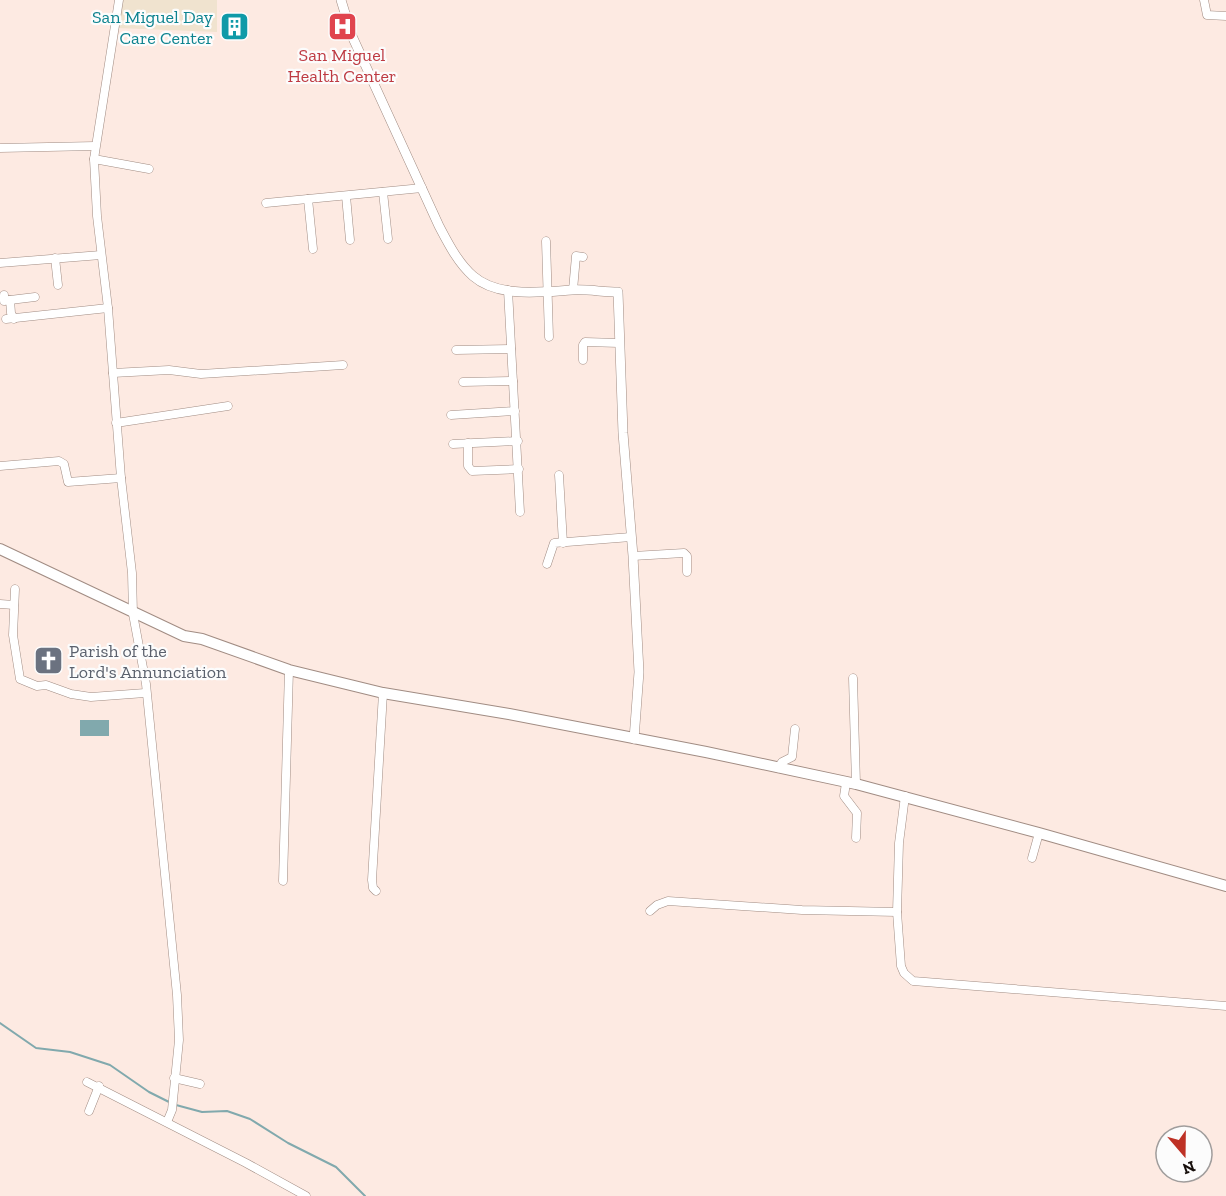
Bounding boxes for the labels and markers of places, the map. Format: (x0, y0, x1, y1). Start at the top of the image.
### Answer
place label: San Miguel Day Care Center (92, 6, 214, 49)
hospital icon: San Miguel Health Center (326, 10, 358, 42)
building icon: San Miguel Day Care Center (218, 11, 250, 43)
place label: San Miguel Health Center (288, 44, 396, 87)
place label: Parish of the Lord's Annunciation (69, 640, 227, 683)
church icon: Parish of the Lord's Annunciation (32, 645, 64, 677)

